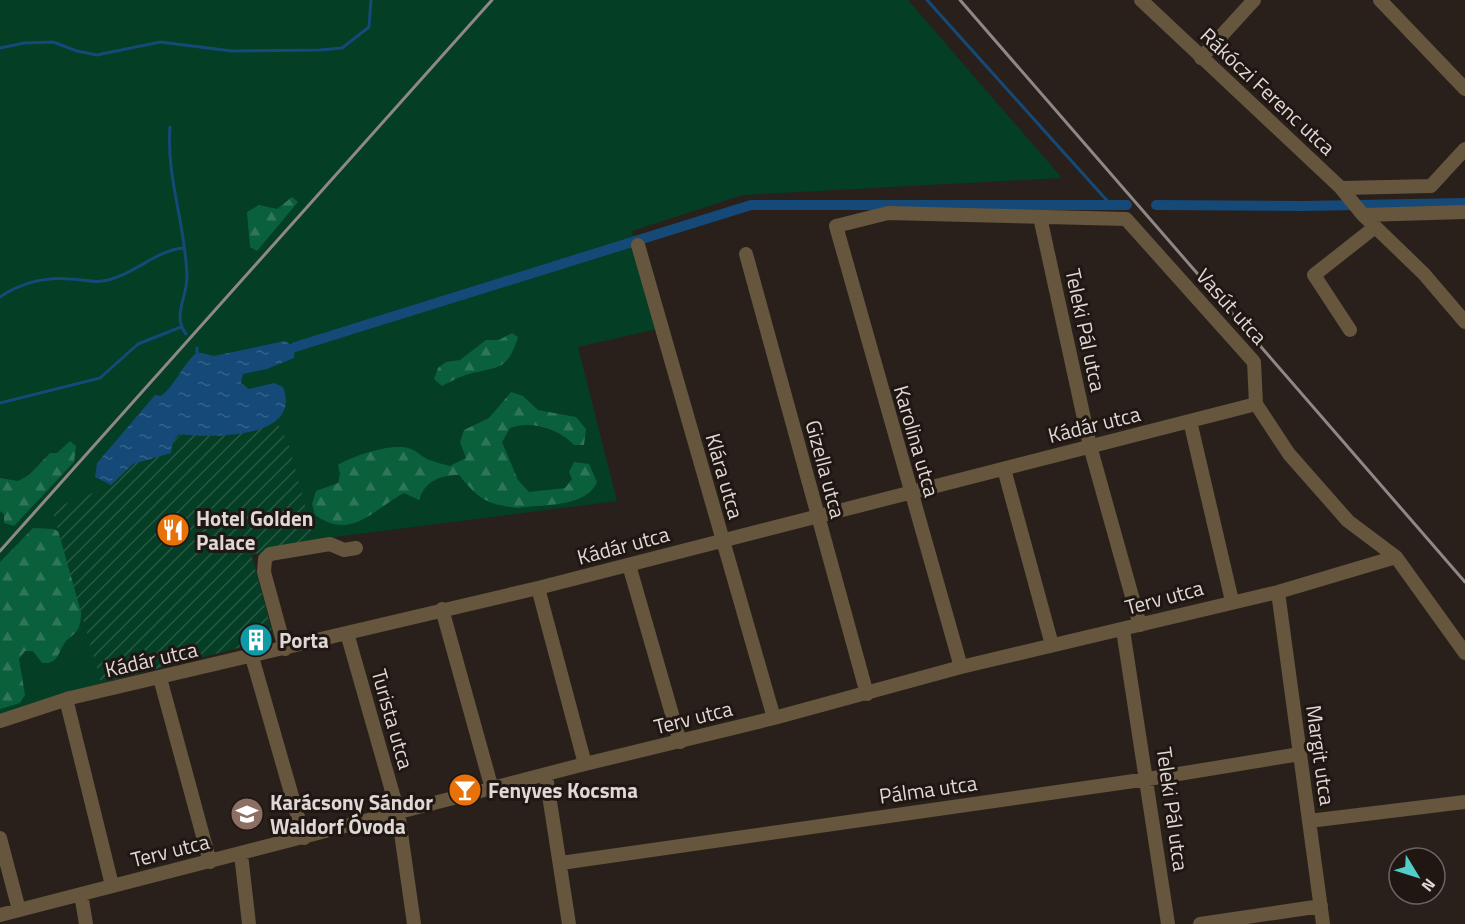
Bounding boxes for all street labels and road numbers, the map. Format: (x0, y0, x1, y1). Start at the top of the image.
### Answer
street label: Rákóczi Ferenc utca (1193, 20, 1343, 163)
street label: Vasút utca (1189, 261, 1275, 352)
street label: Teleki Pál utca (1057, 266, 1115, 395)
street label: Karolina utca (886, 381, 948, 501)
street label: Kádár utca (1044, 397, 1144, 451)
street label: Gizella utca (798, 416, 855, 522)
street label: Klára utca (698, 429, 753, 523)
street label: Kádár utca (573, 517, 673, 573)
street label: Terv utca (1121, 571, 1207, 623)
street label: Kádár utca (102, 633, 201, 685)
street label: Turista utca (363, 665, 423, 773)
street label: Terv utca (650, 692, 736, 742)
street label: Margit utca (1298, 703, 1344, 808)
street label: Teleki Pál utca (1148, 745, 1198, 874)
street label: Pálma utca (877, 766, 980, 812)
street label: Terv utca (127, 825, 213, 875)

